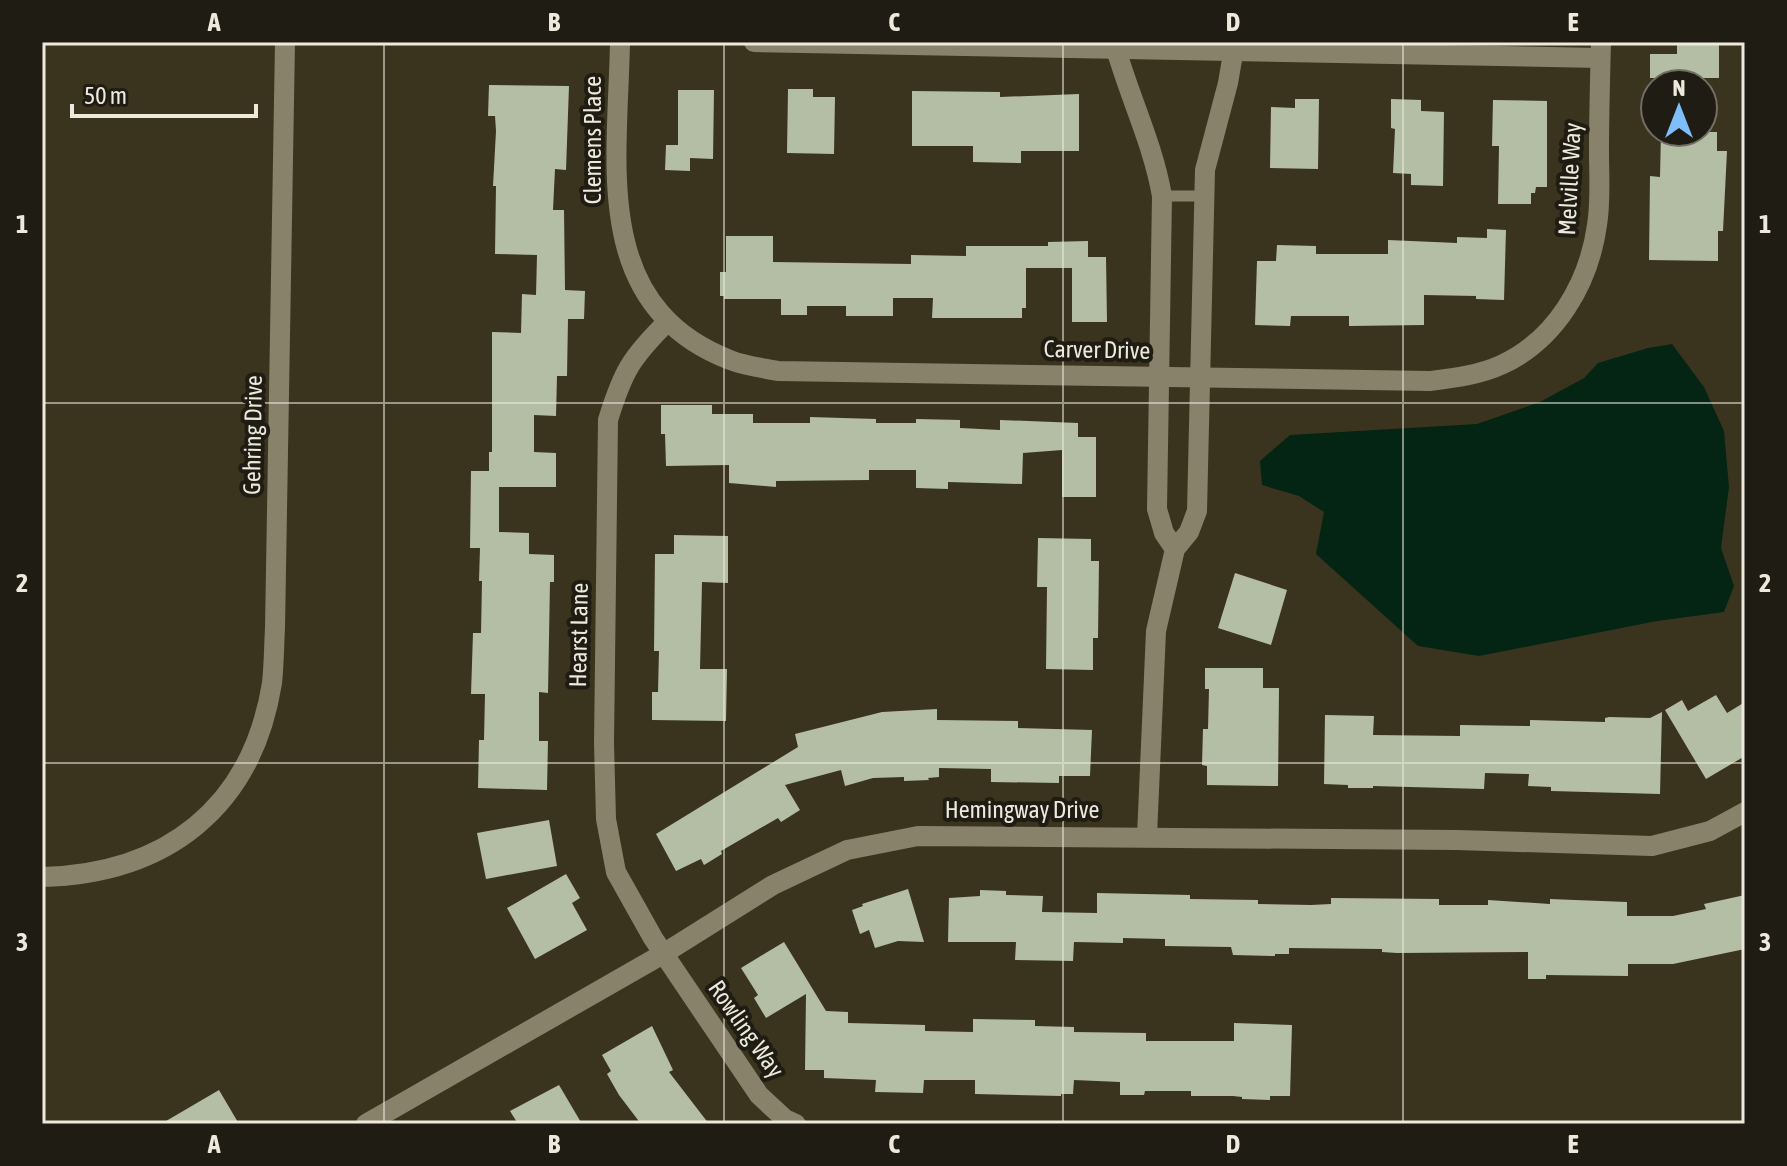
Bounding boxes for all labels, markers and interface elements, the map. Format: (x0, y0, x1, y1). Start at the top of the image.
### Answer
text: A (207, 7, 221, 37)
text: B (548, 7, 561, 37)
text: C (888, 7, 900, 37)
text: D (1226, 7, 1240, 37)
text: E (1567, 7, 1579, 37)
scale bar (72, 68, 256, 118)
north arrow (1639, 68, 1719, 148)
text: N (1673, 75, 1685, 101)
street label: Clemens Place (579, 76, 606, 204)
text: 50 m (84, 82, 127, 109)
street label: Melville Way (1553, 122, 1586, 236)
text: 1 (16, 209, 28, 239)
text: 1 (1759, 209, 1771, 239)
street label: Carver Drive (1044, 335, 1151, 364)
street label: Gehring Drive (238, 375, 267, 495)
text: 2 (16, 568, 28, 598)
text: 2 (1759, 568, 1771, 598)
street label: Hearst Lane (564, 582, 593, 688)
street label: Hemingway Drive (945, 796, 1099, 823)
text: 3 (16, 927, 28, 957)
text: 3 (1759, 927, 1771, 957)
street label: Rowling Way (703, 975, 790, 1083)
text: A (207, 1129, 221, 1159)
text: B (548, 1129, 561, 1159)
text: C (888, 1129, 900, 1159)
text: D (1226, 1129, 1240, 1159)
text: E (1567, 1129, 1579, 1159)

